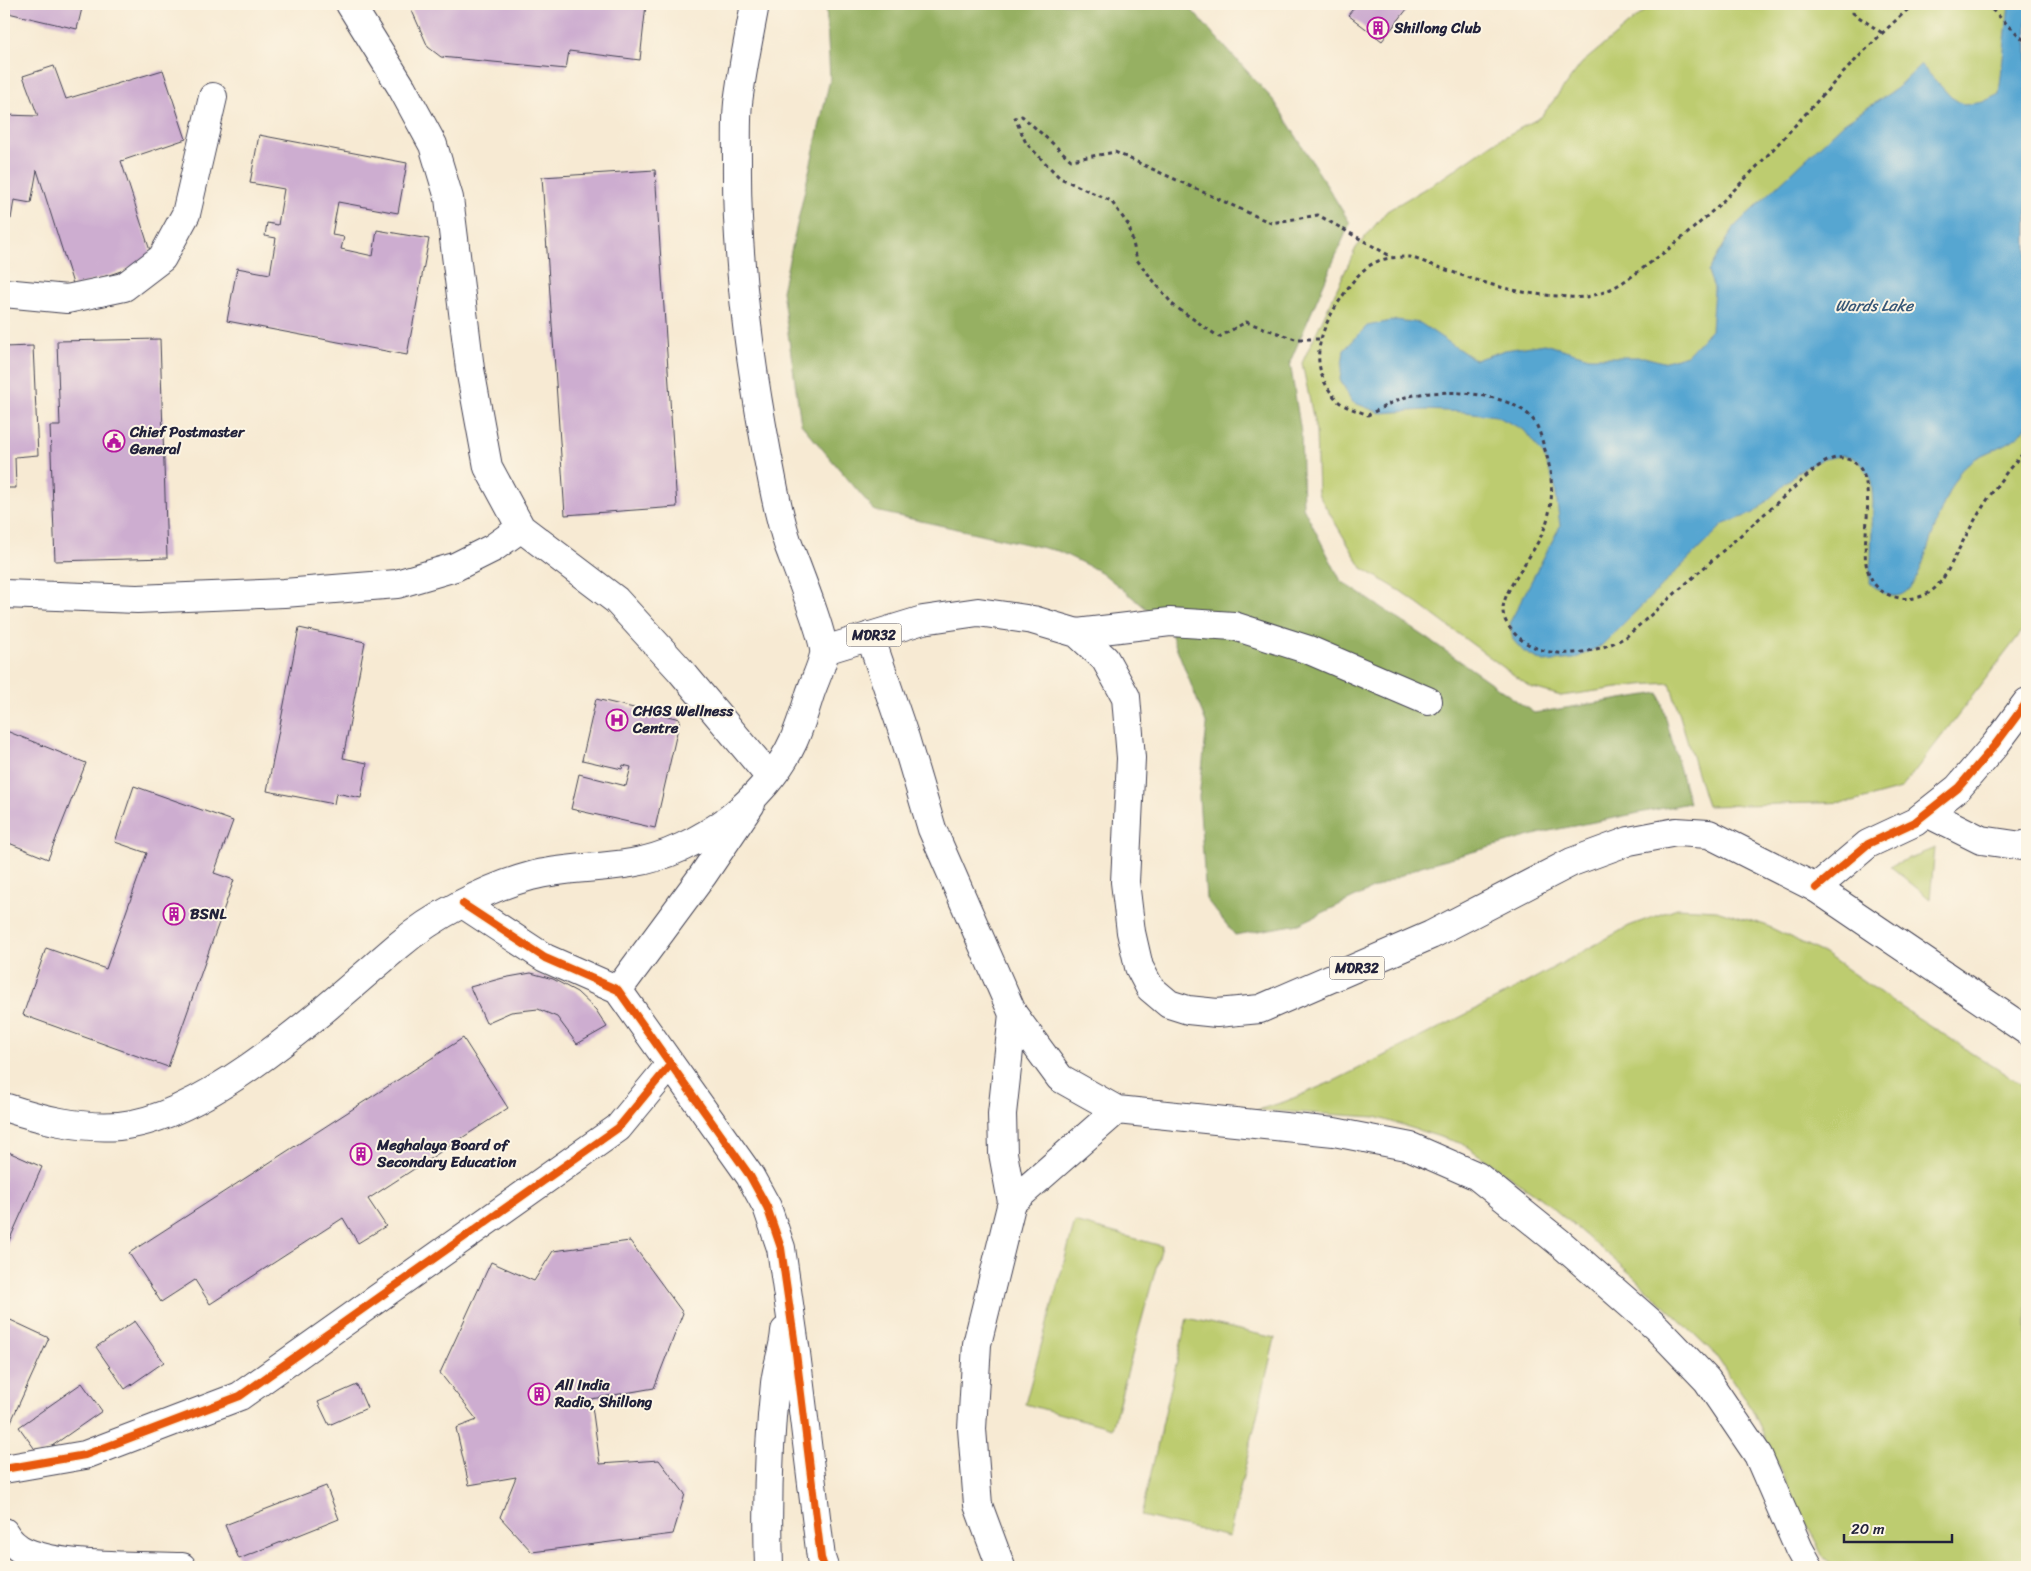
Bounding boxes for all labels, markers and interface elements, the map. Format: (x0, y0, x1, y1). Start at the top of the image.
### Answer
place label: Shillong Club (1393, 15, 1482, 41)
building icon: Shillong Club (1366, 16, 1390, 40)
water label: Wards Lake (1835, 291, 1915, 320)
place label: Chief Postmaster General (129, 419, 246, 462)
public building icon: Chief Postmaster General (102, 429, 126, 453)
road number: MDR32 (846, 624, 902, 646)
place label: CHGS Wellness Centre (632, 698, 734, 741)
hospital icon: CHGS Wellness Centre (605, 708, 629, 732)
place label: BSNL (190, 901, 227, 927)
building icon: BSNL (162, 902, 186, 926)
road number: MDR32 (1330, 956, 1384, 980)
place label: Meghalaya Board of Secondary Education (376, 1132, 517, 1175)
building icon: Meghalaya Board of Secondary Education (349, 1142, 373, 1166)
place label: All India Radio, Shillong (554, 1372, 653, 1415)
building icon: All India Radio, Shillong (527, 1382, 551, 1406)
scale bar (1844, 1511, 1951, 1543)
text: 20 m (1851, 1516, 1885, 1542)

